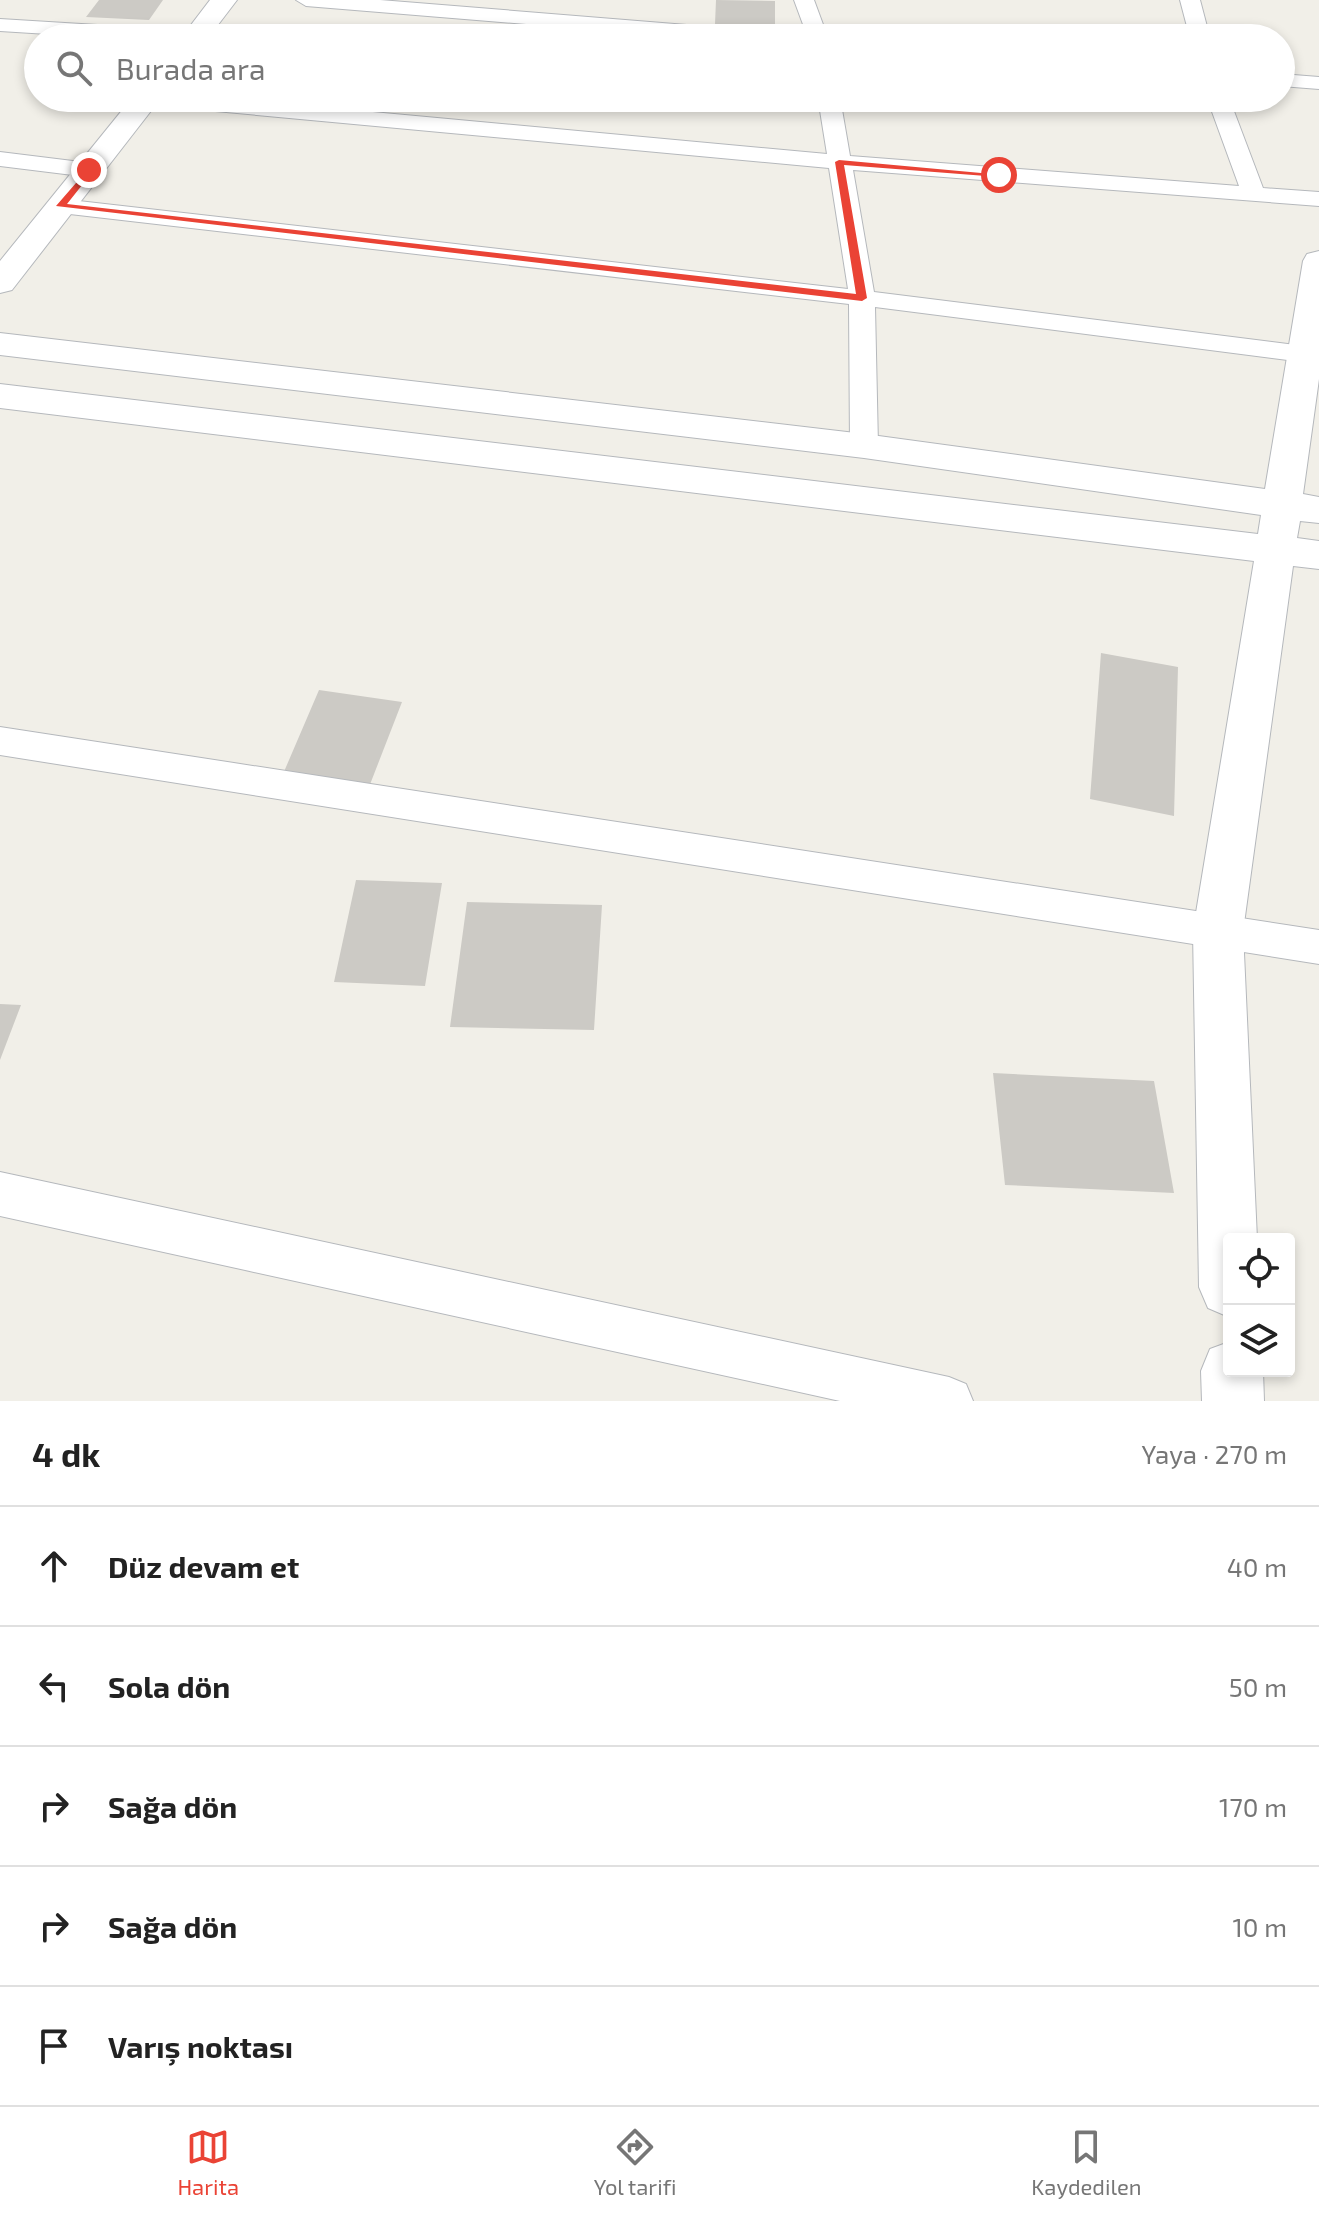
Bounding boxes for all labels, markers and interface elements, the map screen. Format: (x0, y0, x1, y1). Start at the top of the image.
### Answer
search box (24, 24, 1295, 112)
icon: search (52, 46, 96, 90)
text: Burada ara (116, 50, 266, 86)
route end (71, 152, 107, 188)
route start (981, 157, 1017, 193)
map controls (1223, 1233, 1295, 1377)
button: locate (1223, 1233, 1295, 1305)
button: layers (1223, 1305, 1295, 1377)
text: 4 dk (32, 1433, 100, 1474)
text: Yaya · 270 m (1142, 1438, 1287, 1469)
icon: ahead (32, 1544, 76, 1588)
text: Düz devam et (108, 1548, 299, 1584)
text: 40 m (1227, 1551, 1287, 1582)
icon: left (32, 1664, 76, 1708)
text: Sola dön (108, 1668, 230, 1704)
text: 50 m (1229, 1671, 1287, 1702)
icon: right (32, 1784, 76, 1828)
text: Sağa dön (108, 1788, 237, 1824)
text: 170 m (1219, 1791, 1287, 1822)
icon: right (32, 1904, 76, 1948)
text: Sağa dön (108, 1908, 237, 1944)
text: 10 m (1232, 1911, 1287, 1942)
icon: arrive (32, 2024, 76, 2068)
text: Varış noktası (108, 2028, 293, 2064)
tab: Harita (177, 2125, 239, 2199)
tab: Yol tarifi (594, 2125, 676, 2199)
tab: Kaydedilen (1031, 2125, 1142, 2199)

